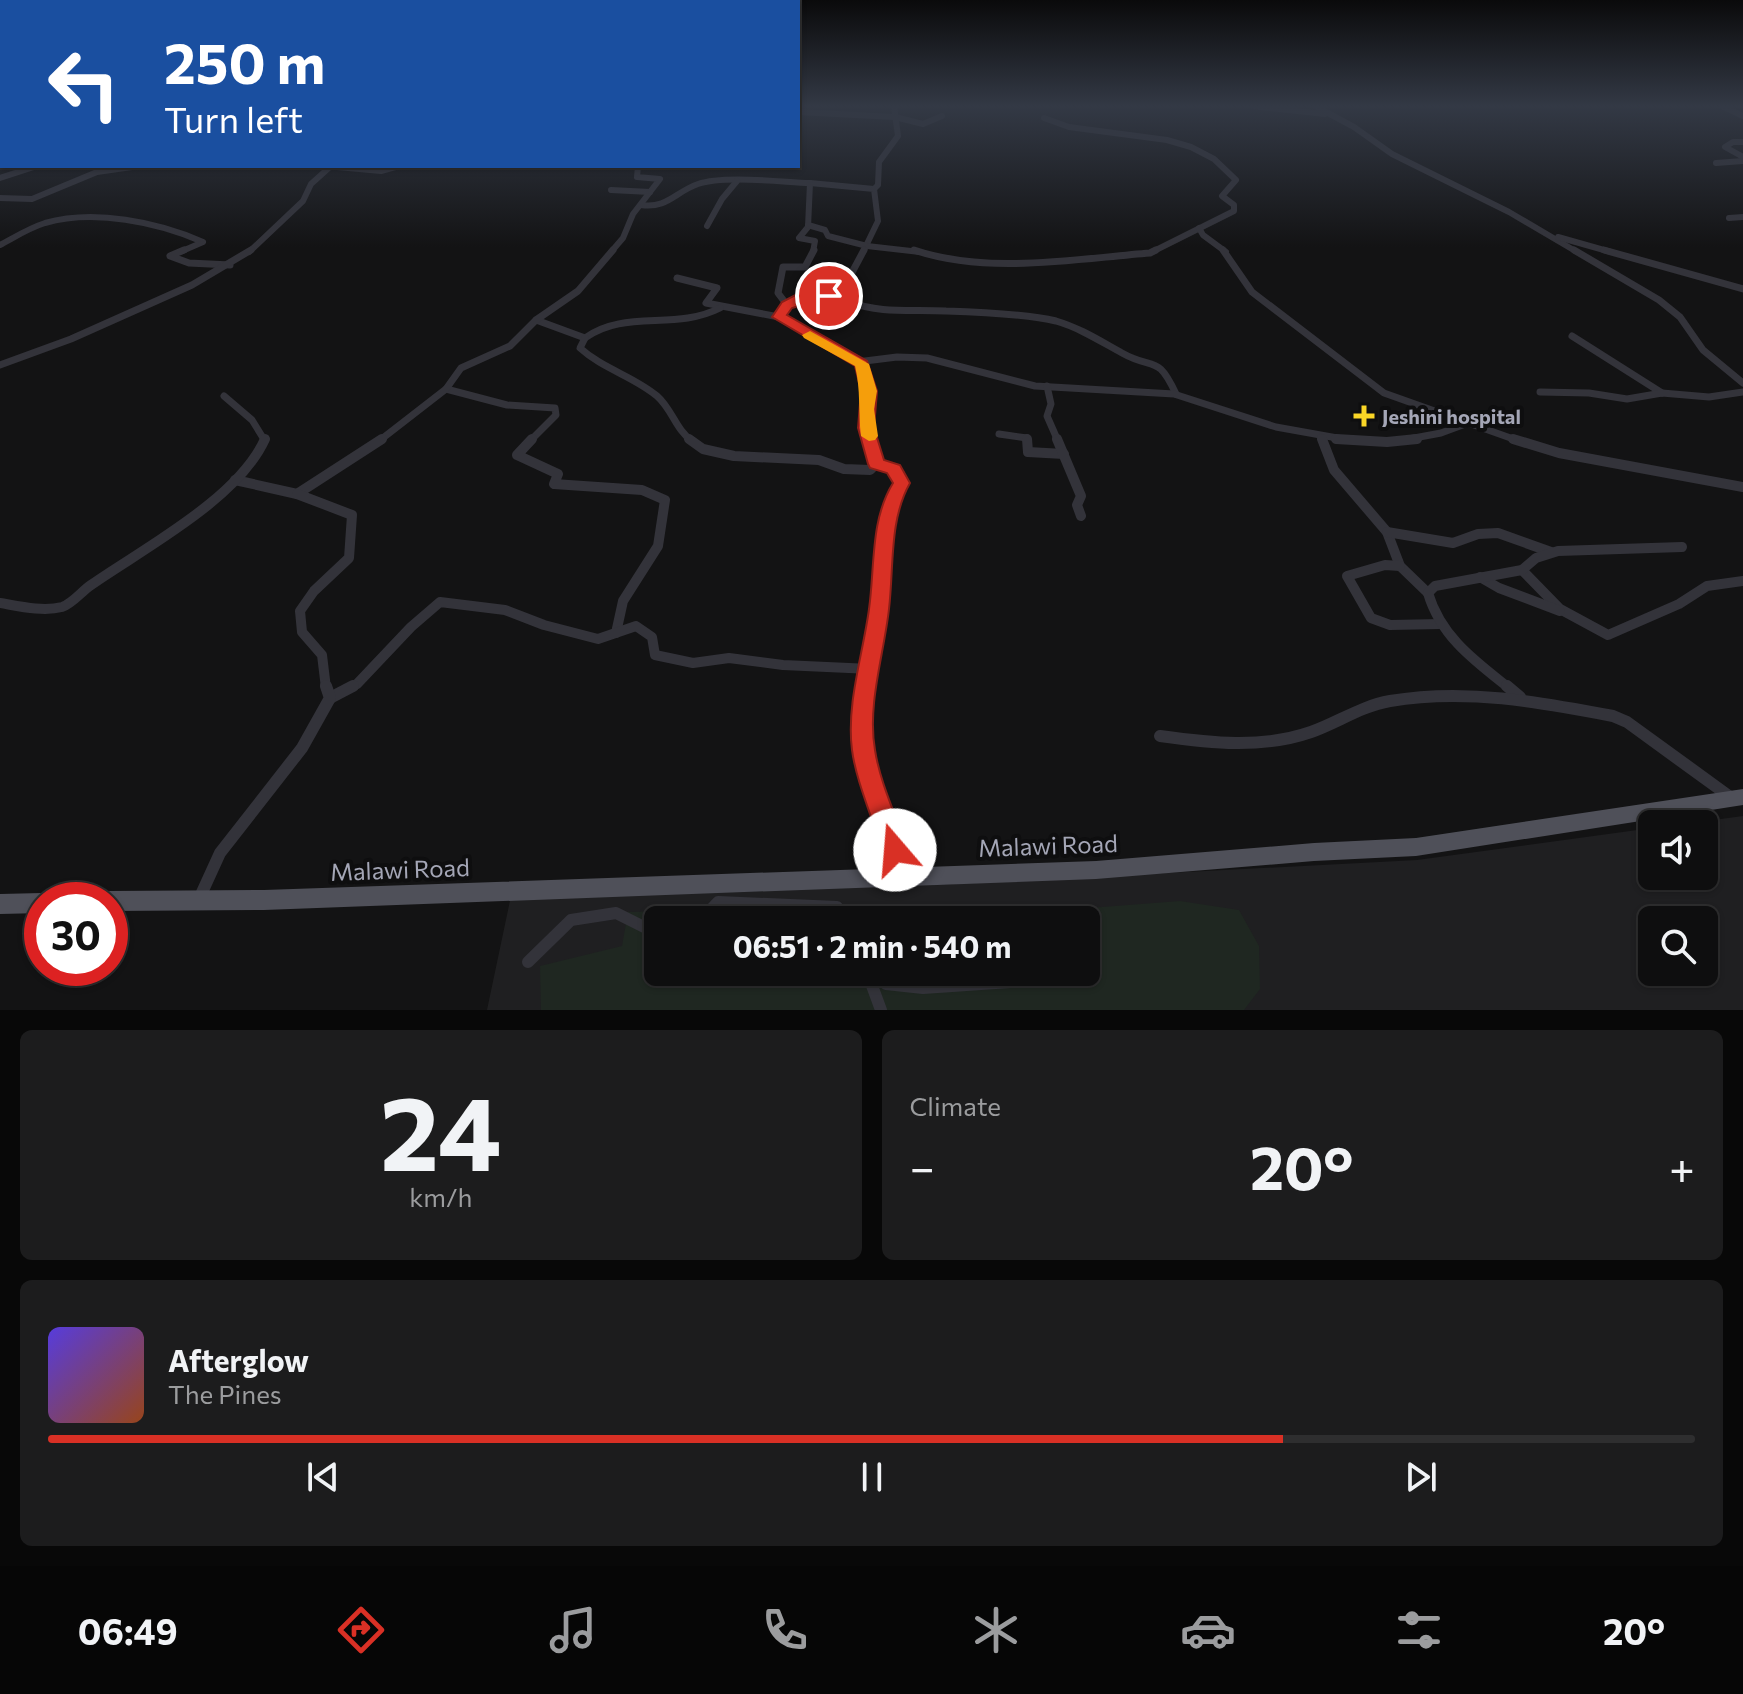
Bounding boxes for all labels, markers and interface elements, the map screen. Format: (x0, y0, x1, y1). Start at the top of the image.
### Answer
text: 250 m (164, 27, 325, 96)
icon: left (32, 32, 136, 136)
text: Turn left (164, 96, 303, 140)
pin (795, 262, 863, 330)
icon: arrive (807, 274, 851, 318)
place label: Jeshini hospital (1382, 404, 1521, 428)
marker: Jeshini hospital (1353, 405, 1375, 427)
position arrow (853, 808, 937, 892)
map controls (1638, 810, 1718, 986)
button: sound (1638, 810, 1718, 890)
street label: Malawi Road (978, 828, 1118, 862)
street label: Malawi Road (330, 852, 470, 886)
speed limit sign: 30 (24, 882, 128, 986)
button: search (1638, 906, 1718, 986)
text: 06:51 · 2 min · 540 m (733, 927, 1011, 964)
text: 24 (380, 1065, 502, 1192)
text: Climate (910, 1090, 1001, 1121)
text: 20° (1250, 1129, 1354, 1202)
text: − (910, 1139, 935, 1193)
text: + (1669, 1139, 1695, 1193)
text: km/h (409, 1181, 472, 1212)
text: Afterglow (168, 1341, 309, 1378)
text: The Pines (168, 1378, 282, 1409)
icon: previous (301, 1455, 345, 1499)
icon: pause (850, 1455, 894, 1499)
icon: next (1399, 1455, 1443, 1499)
icon: directions (333, 1602, 389, 1658)
icon: music (545, 1602, 601, 1658)
icon: phone (757, 1602, 813, 1658)
icon: climate (968, 1602, 1024, 1658)
icon: car (1180, 1602, 1236, 1658)
icon: filters (1391, 1602, 1447, 1658)
text: 06:49 (78, 1608, 178, 1652)
text: 20° (1603, 1608, 1665, 1652)

